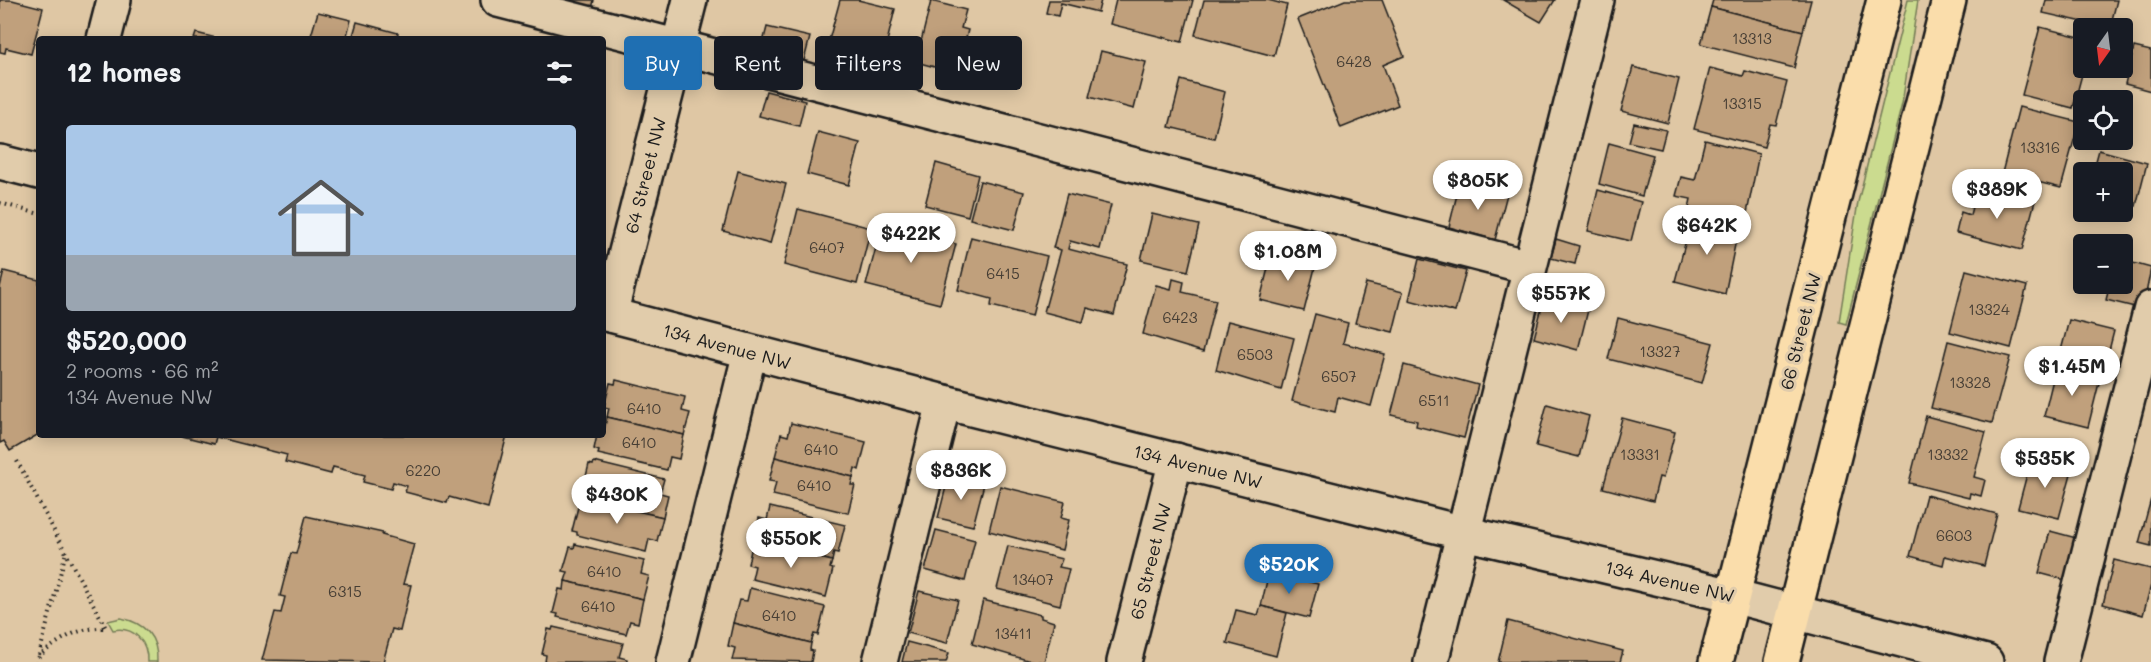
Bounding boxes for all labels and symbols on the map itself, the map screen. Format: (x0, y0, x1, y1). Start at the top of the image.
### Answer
north arrow (2073, 18, 2133, 78)
house number: 13313 (1732, 28, 1772, 48)
house number: 6428 (1336, 51, 1372, 71)
house number: 13315 (1722, 93, 1762, 113)
street label: 64 Street NW (619, 114, 671, 236)
house number: 13316 (2020, 137, 2060, 157)
pin: $805K (1436, 160, 1520, 211)
pin: $389K (1955, 169, 2039, 220)
pin: $642K (1665, 205, 1749, 256)
pin: $422K (869, 213, 953, 264)
pin: $1.08M (1239, 231, 1337, 282)
house number: 6407 (809, 237, 845, 257)
house number: 6415 (986, 263, 1020, 283)
street label: 66 Street NW (1774, 270, 1826, 392)
pin: $557K (1519, 273, 1603, 324)
house number: 13324 (1968, 299, 2010, 319)
house number: 6423 (1162, 307, 1198, 327)
street label: 134 Avenue NW (660, 317, 794, 375)
house number: 13327 (1640, 341, 1680, 361)
house number: 6503 (1237, 344, 1273, 364)
pin: $1.45M (2023, 346, 2121, 397)
house number: 6507 (1321, 366, 1357, 386)
house number: 13328 (1949, 372, 1991, 392)
house number: 6511 (1418, 390, 1450, 410)
house number: 6410 (627, 398, 661, 418)
house number: 6410 (622, 432, 656, 452)
street label: 134 Avenue NW (1131, 438, 1265, 494)
pin: $535K (2003, 438, 2087, 489)
house number: 6410 (804, 439, 838, 459)
house number: 13331 (1620, 444, 1660, 464)
house number: 13332 (1927, 444, 1969, 464)
pin: $836K (919, 450, 1003, 501)
house number: 6220 (405, 460, 441, 480)
pin: $430K (575, 474, 659, 525)
house number: 6410 (797, 475, 831, 495)
street label: 65 Street NW (1124, 500, 1176, 622)
pin: $550K (749, 518, 833, 569)
house number: 6603 (1936, 525, 1972, 545)
pin: $520K (1247, 544, 1331, 595)
street label: 134 Avenue NW (1603, 554, 1737, 608)
house number: 6410 (587, 561, 621, 581)
house number: 13407 (1012, 569, 1054, 589)
house number: 6315 (328, 581, 362, 601)
house number: 6410 (581, 596, 615, 616)
house number: 6410 (762, 605, 796, 625)
house number: 13411 (994, 623, 1032, 643)

